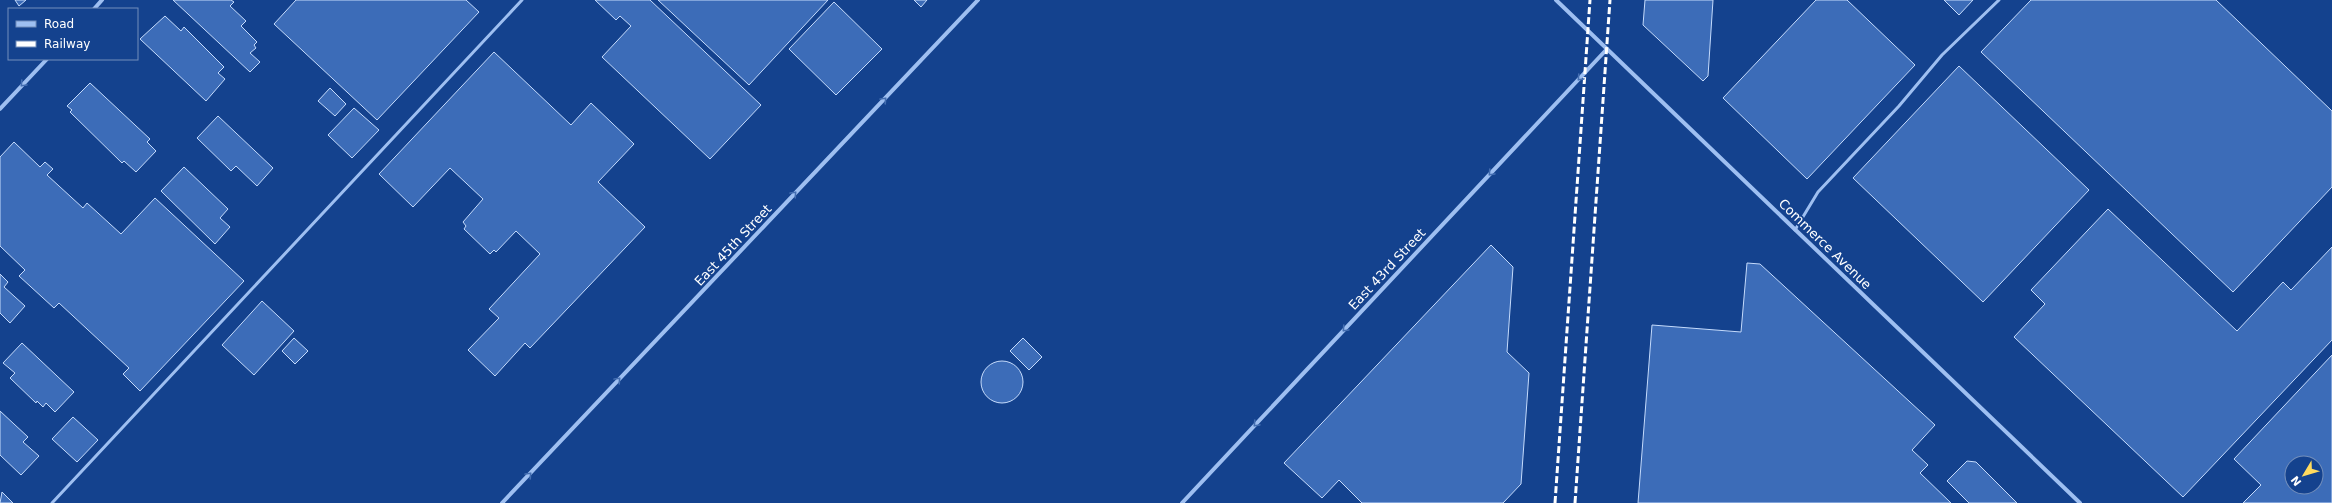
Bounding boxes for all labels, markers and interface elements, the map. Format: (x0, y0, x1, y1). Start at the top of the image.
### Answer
legend (8, 8, 138, 60)
text: Road (44, 17, 74, 31)
text: Railway (44, 37, 90, 51)
one-way arrow (1577, 73, 1585, 81)
one-way arrow (21, 79, 28, 87)
one-way arrow (879, 97, 887, 105)
one-way arrow (1489, 168, 1496, 176)
one-way arrow (790, 191, 797, 199)
street label: Commerce Avenue (1776, 196, 1874, 292)
street label: East 45th Street (691, 201, 775, 289)
street label: East 43rd Street (1345, 225, 1429, 313)
one-way arrow (1342, 324, 1350, 332)
one-way arrow (614, 377, 621, 385)
one-way arrow (1253, 419, 1261, 427)
north arrow (2284, 455, 2324, 495)
one-way arrow (524, 472, 532, 480)
text: N (2289, 473, 2304, 488)

